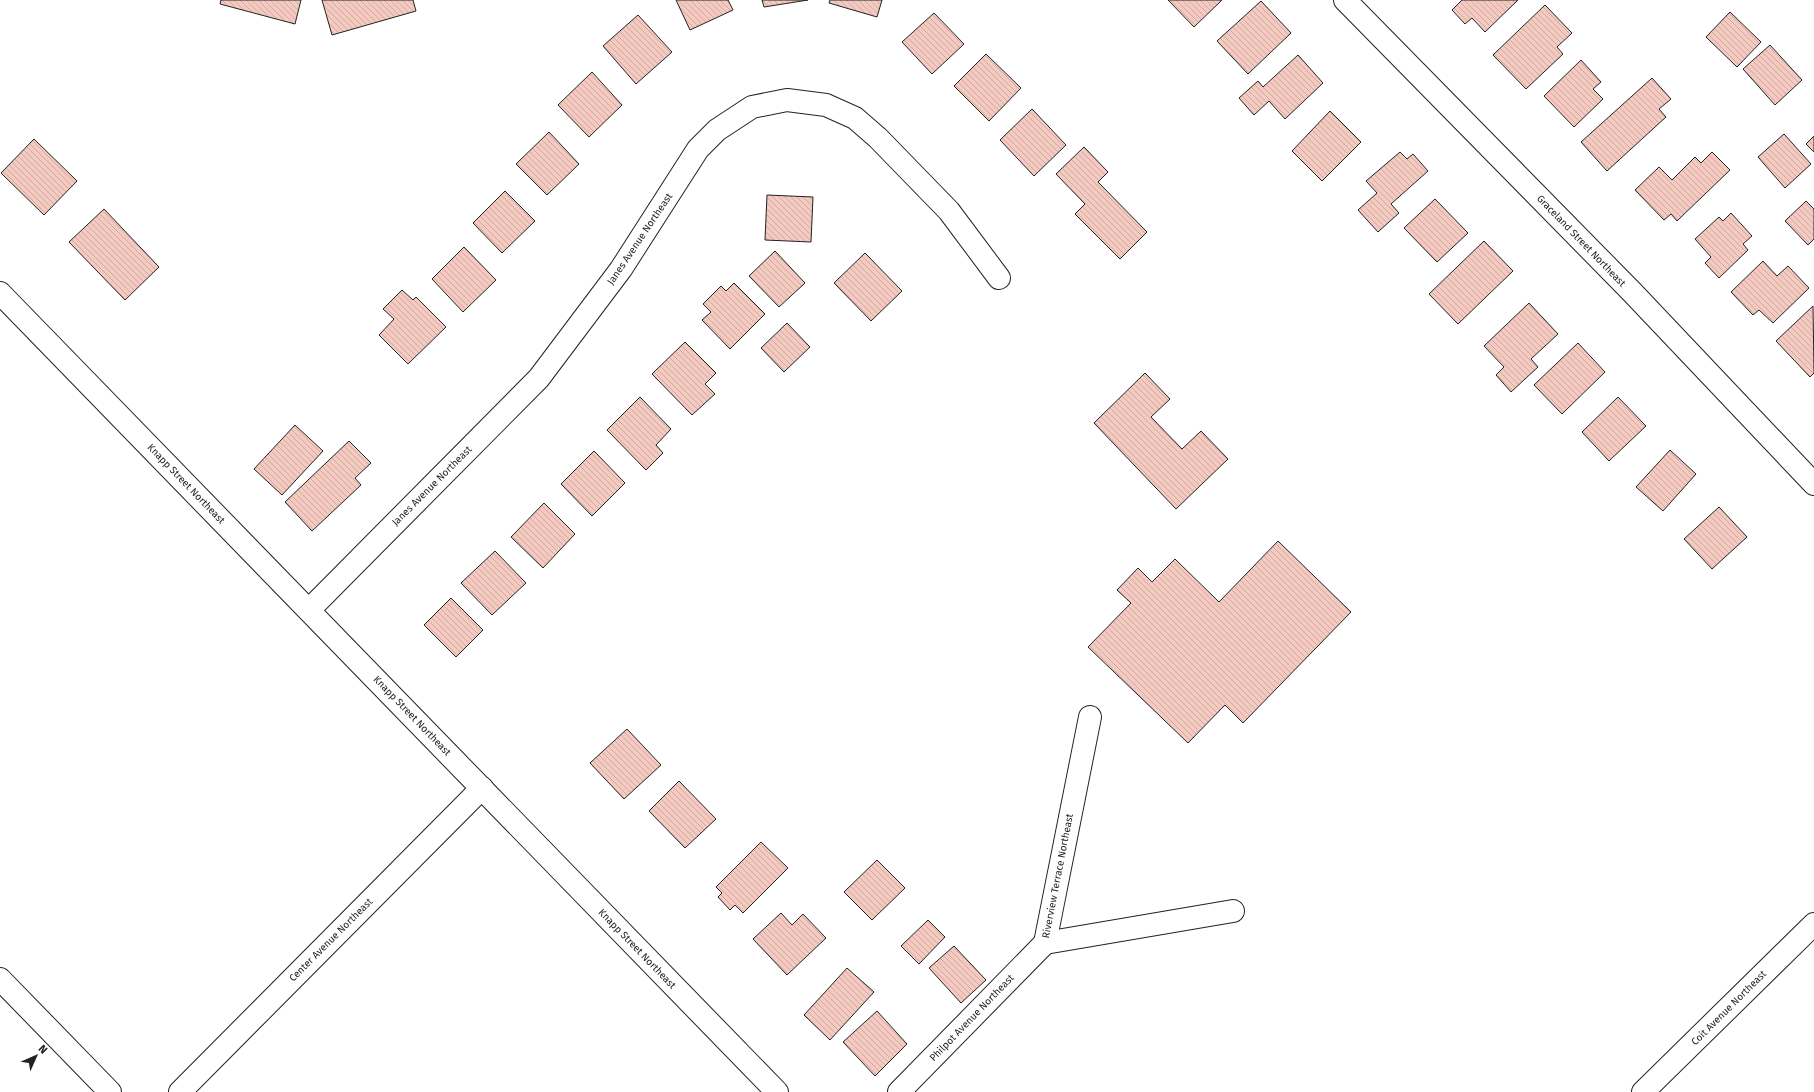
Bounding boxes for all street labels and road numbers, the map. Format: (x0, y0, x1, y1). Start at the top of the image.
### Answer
street label: Janes Avenue Northeast (605, 191, 675, 287)
street label: Graceland Street Northeast (1534, 193, 1628, 290)
street label: Knapp Street Northeast (145, 442, 228, 527)
street label: Janes Avenue Northeast (390, 443, 475, 528)
street label: Knapp Street Northeast (371, 674, 454, 759)
street label: Riverview Terrace Northeast (1040, 812, 1076, 939)
street label: Center Avenue Northeast (287, 896, 375, 984)
street label: Knapp Street Northeast (596, 907, 679, 992)
street label: Coit Avenue Northeast (1689, 968, 1769, 1048)
street label: Philpot Avenue Northeast (927, 972, 1017, 1064)

